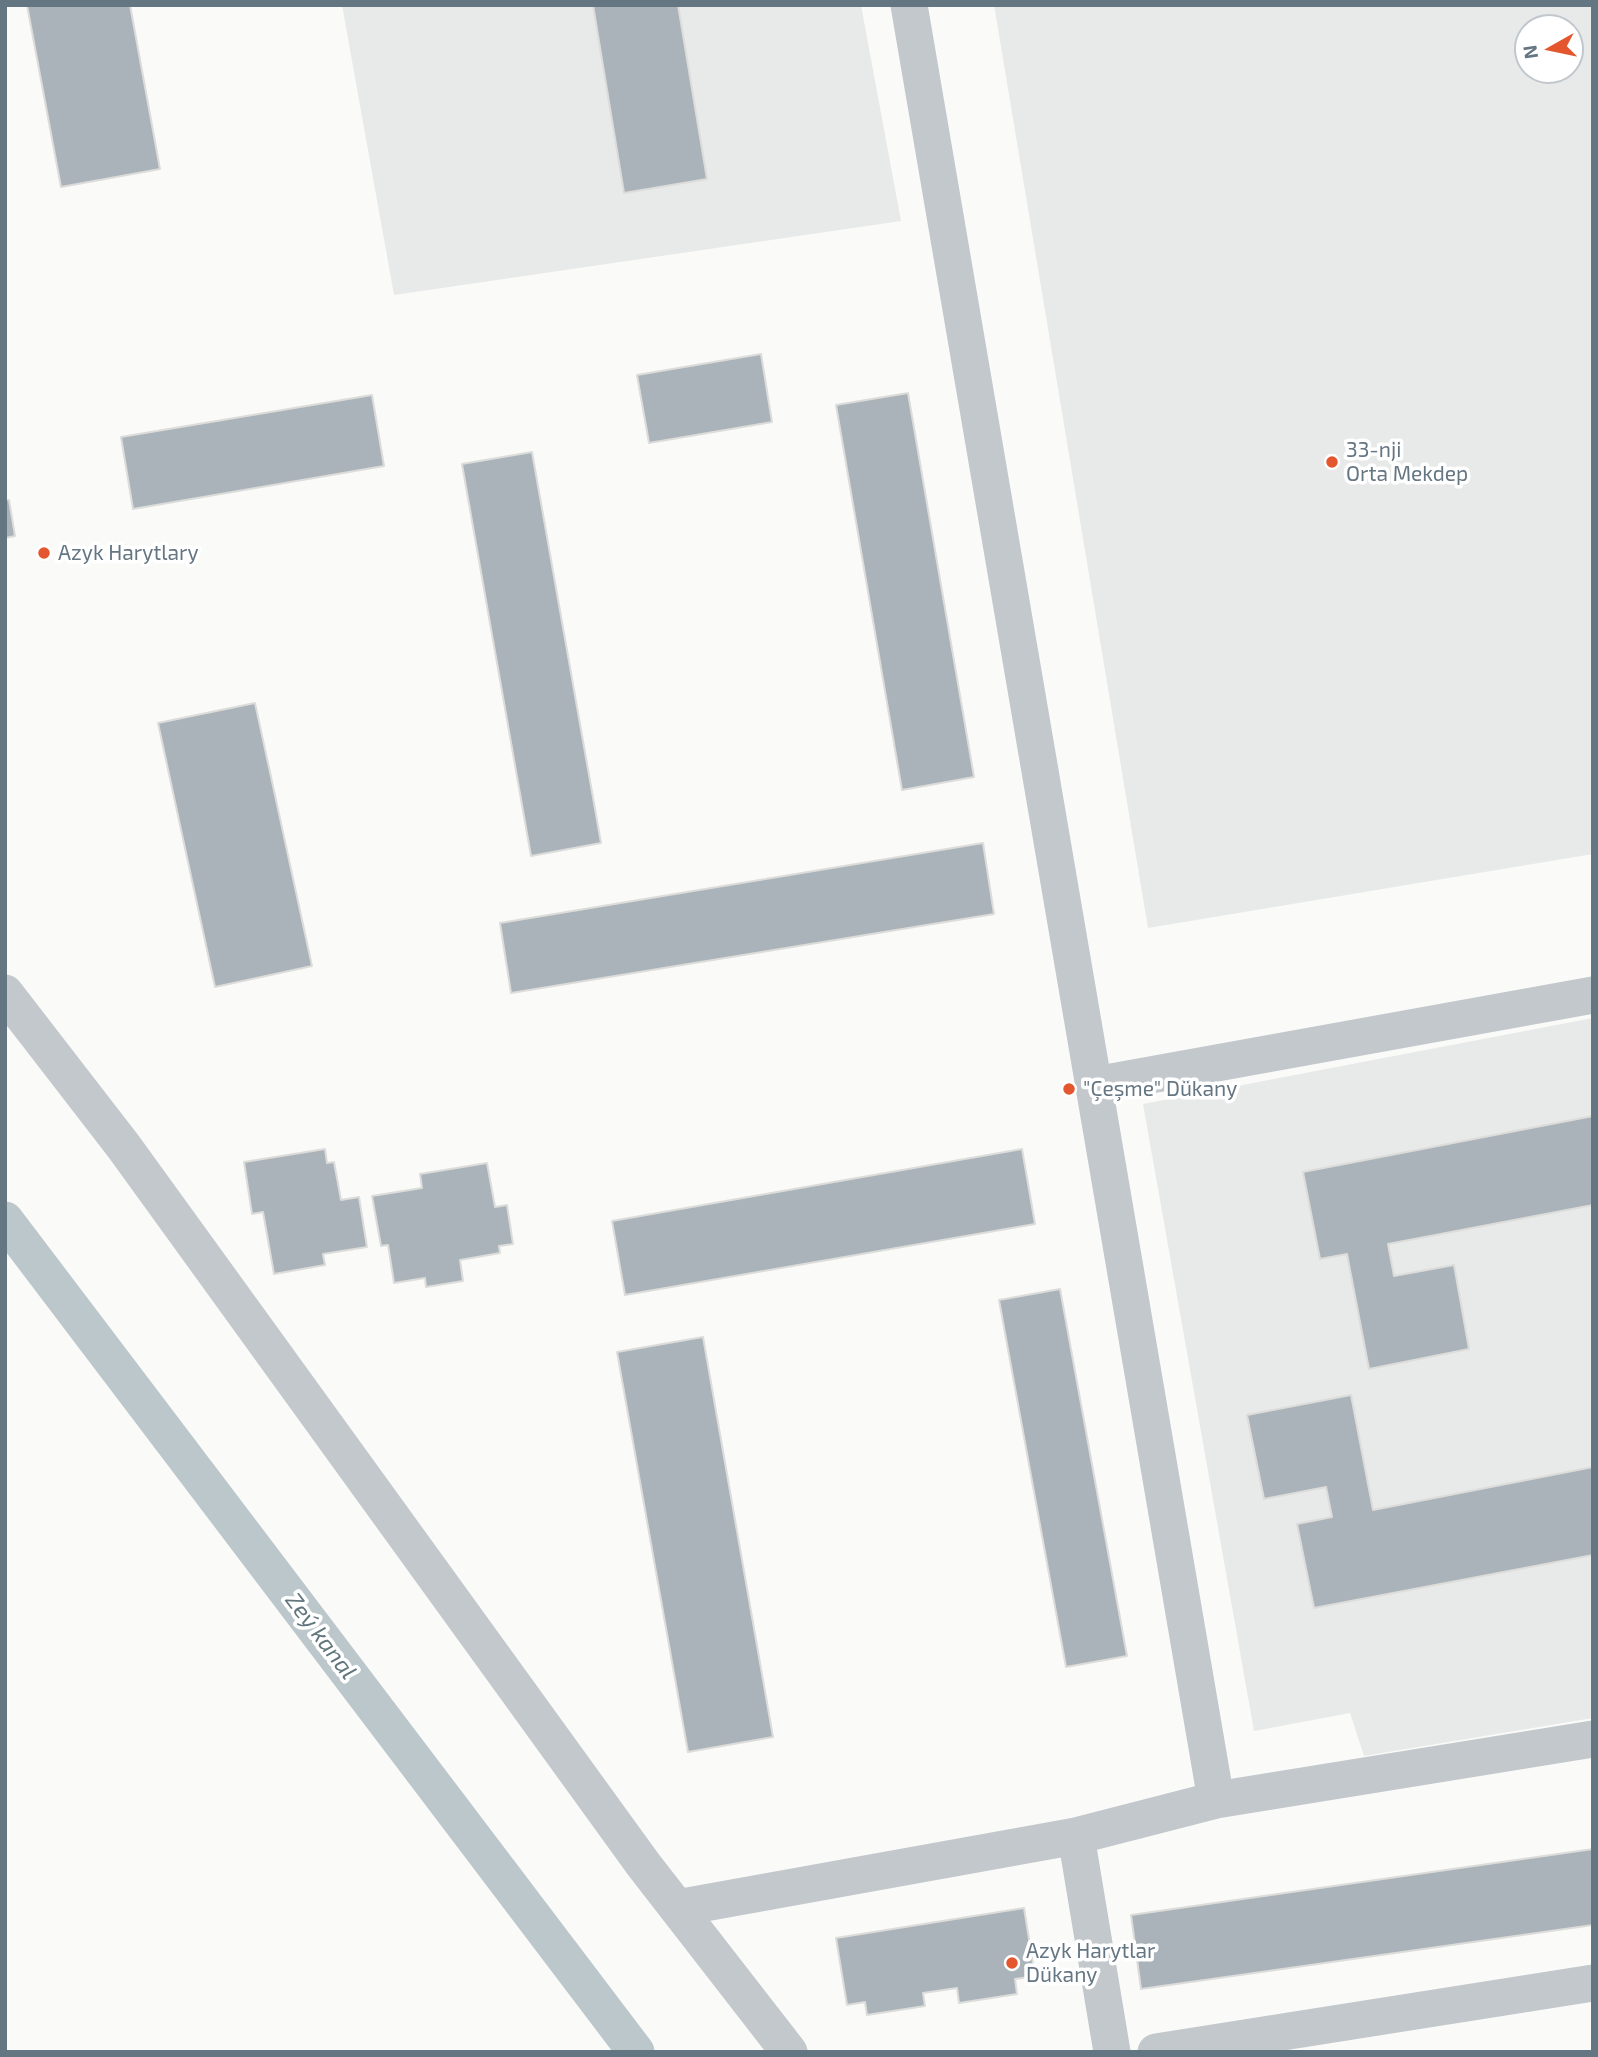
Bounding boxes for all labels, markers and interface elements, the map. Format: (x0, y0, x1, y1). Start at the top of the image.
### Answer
north arrow (1514, 14, 1584, 84)
text: N (1517, 43, 1542, 61)
place label: 33-nji Orta Mekdep (1346, 437, 1468, 487)
marker: 33-nji Orta Mekdep (1324, 454, 1340, 470)
place label: Azyk Harytlary (58, 540, 199, 566)
marker: Azyk Harytlary (36, 545, 52, 561)
place label: "Çeşme" Dükany (1083, 1076, 1237, 1102)
marker: "Çeşme" Dükany (1061, 1081, 1077, 1097)
water label: Zeý kanal (280, 1587, 362, 1685)
place label: Azyk Harytlar Dükany (1026, 1938, 1156, 1988)
marker: Azyk Harytlar Dükany (1004, 1955, 1020, 1971)

